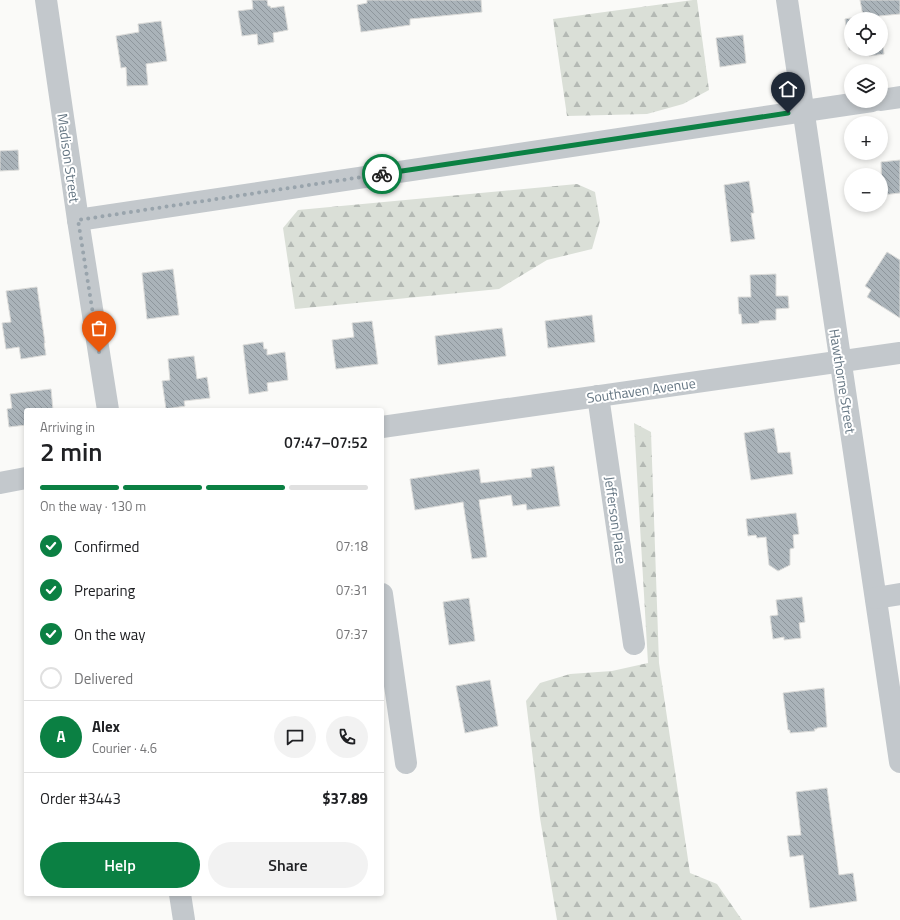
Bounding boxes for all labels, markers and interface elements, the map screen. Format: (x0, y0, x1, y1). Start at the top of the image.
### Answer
map controls (844, 12, 888, 212)
button: locate (844, 12, 888, 56)
button: layers (844, 64, 888, 108)
pin (771, 72, 805, 113)
icon: home (777, 78, 799, 100)
street label: Madison Street (52, 112, 86, 204)
button: + (844, 116, 888, 160)
courier (362, 154, 402, 194)
icon: bike (371, 163, 393, 185)
button: − (844, 168, 888, 212)
pin (82, 311, 116, 352)
icon: bag (88, 317, 110, 339)
street label: Hawthorne Street (824, 327, 862, 435)
street label: Southaven Avenue (585, 372, 697, 408)
text: Arriving in (40, 417, 95, 437)
text: 07:47–07:52 (284, 431, 368, 454)
text: 2 min (40, 432, 103, 471)
street label: Jefferson Place (599, 475, 633, 565)
text: On the way · 130 m (40, 496, 146, 516)
icon: check (40, 535, 62, 557)
text: Confirmed (74, 535, 139, 558)
text: 07:18 (336, 536, 368, 556)
icon: check (40, 579, 62, 601)
text: Preparing (74, 579, 135, 602)
text: 07:31 (336, 580, 368, 600)
icon: check (40, 623, 62, 645)
text: On the way (74, 623, 146, 646)
text: 07:37 (336, 624, 368, 644)
text: Delivered (74, 667, 133, 690)
text: Alex (92, 715, 120, 738)
button: chat (274, 716, 316, 758)
button: phone (326, 716, 368, 758)
text: A (56, 725, 66, 748)
text: Courier · 4.6 (92, 738, 157, 758)
text: Order #3443 (40, 787, 121, 810)
text: $37.89 (322, 787, 368, 810)
button: Help (40, 842, 200, 888)
button: Share (208, 842, 368, 888)

